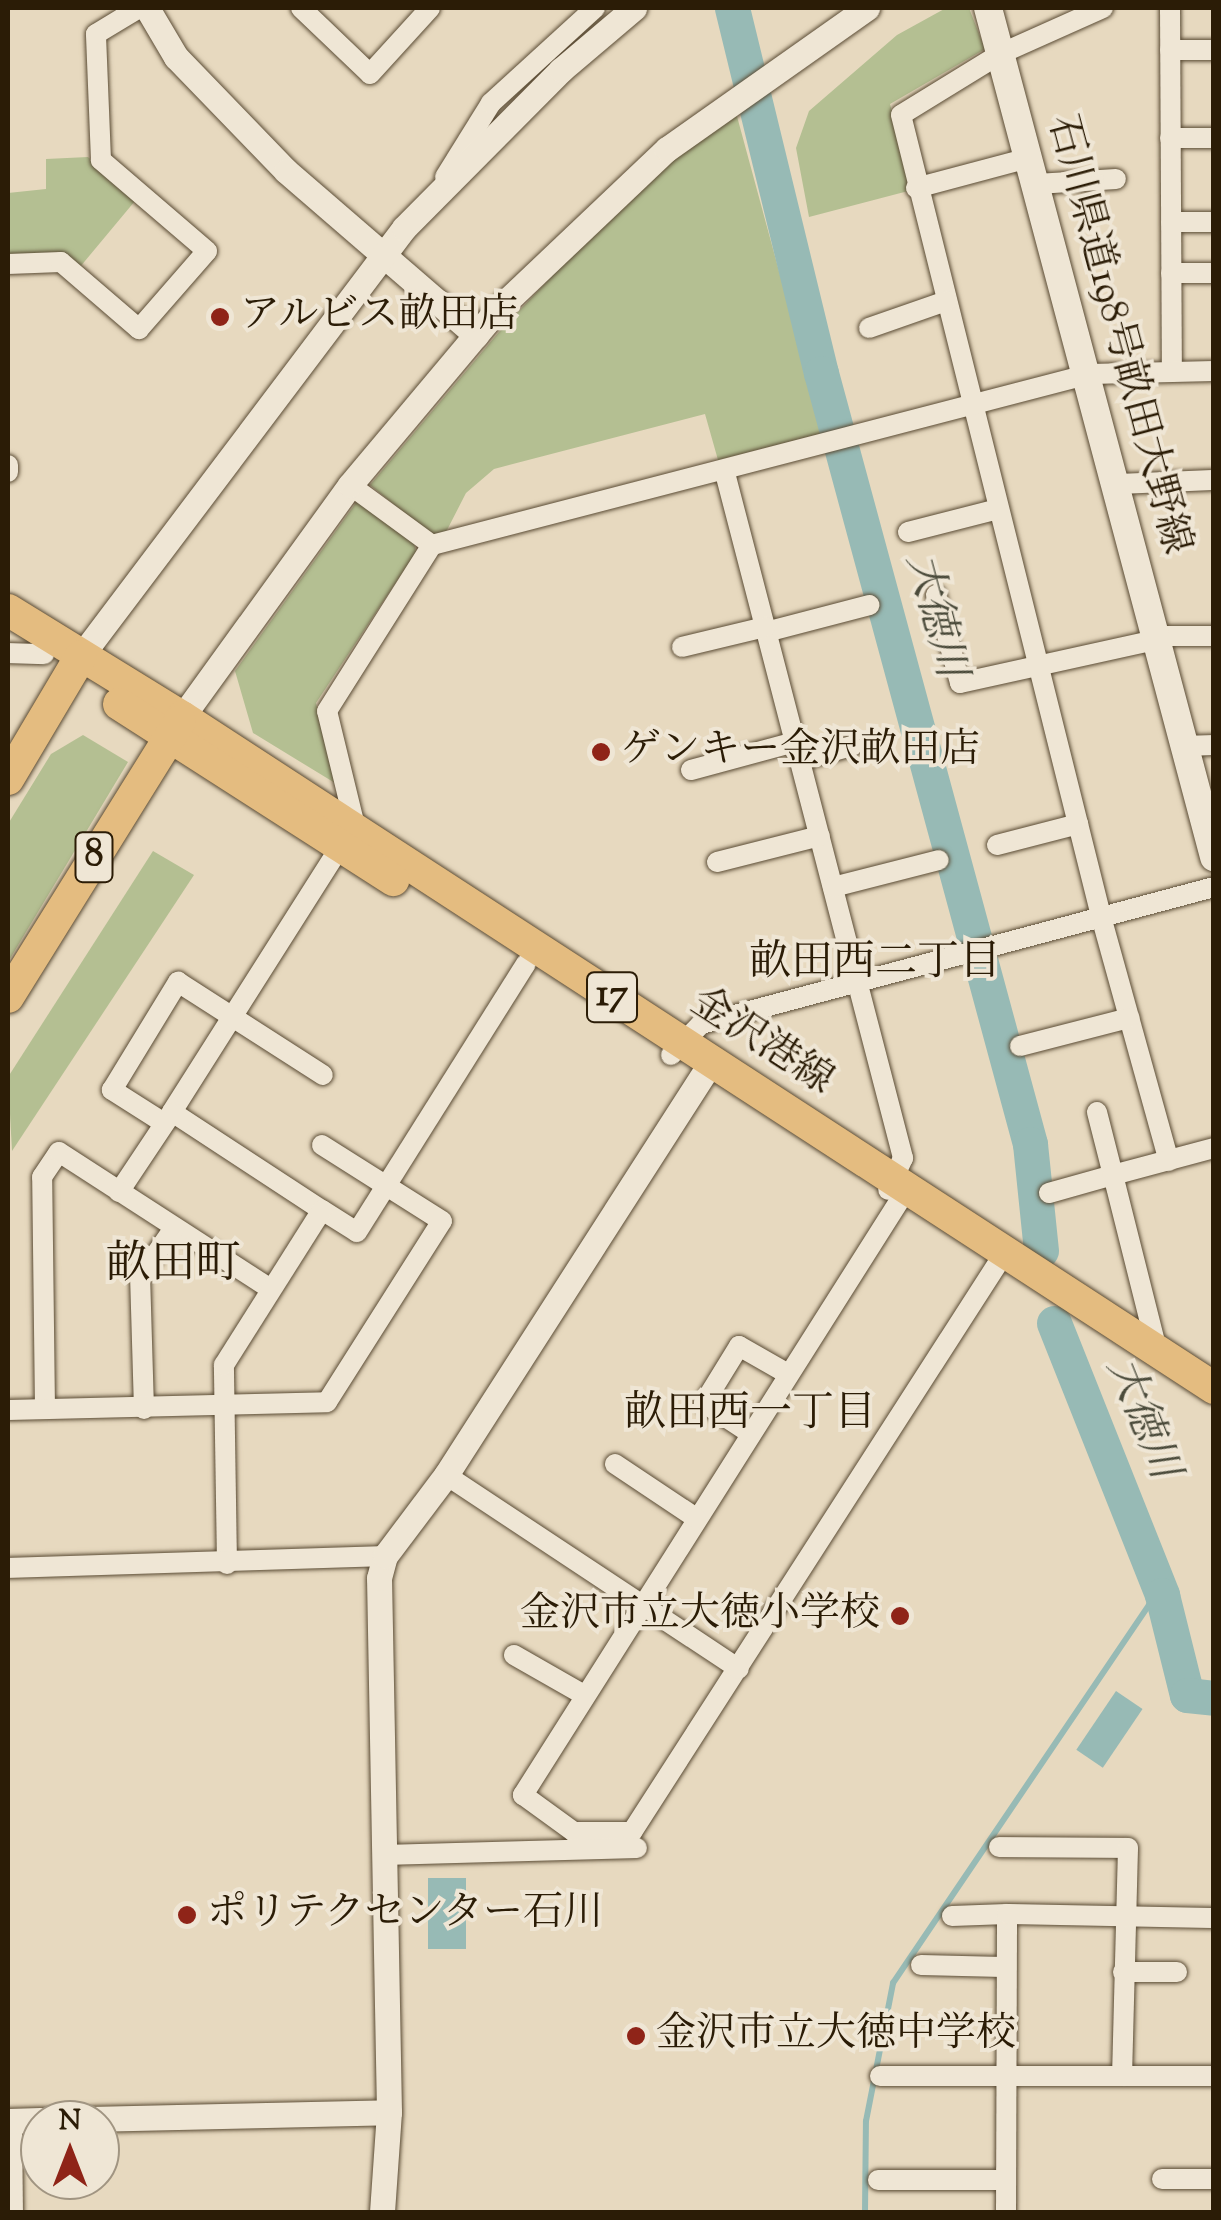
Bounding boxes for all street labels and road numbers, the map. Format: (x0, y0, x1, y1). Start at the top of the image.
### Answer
street label: 石川県道198号畝田大野線 (1035, 110, 1199, 560)
road number: 8 (74, 824, 114, 890)
road number: 17 (584, 964, 640, 1030)
street label: 金沢港線 (681, 979, 841, 1107)

